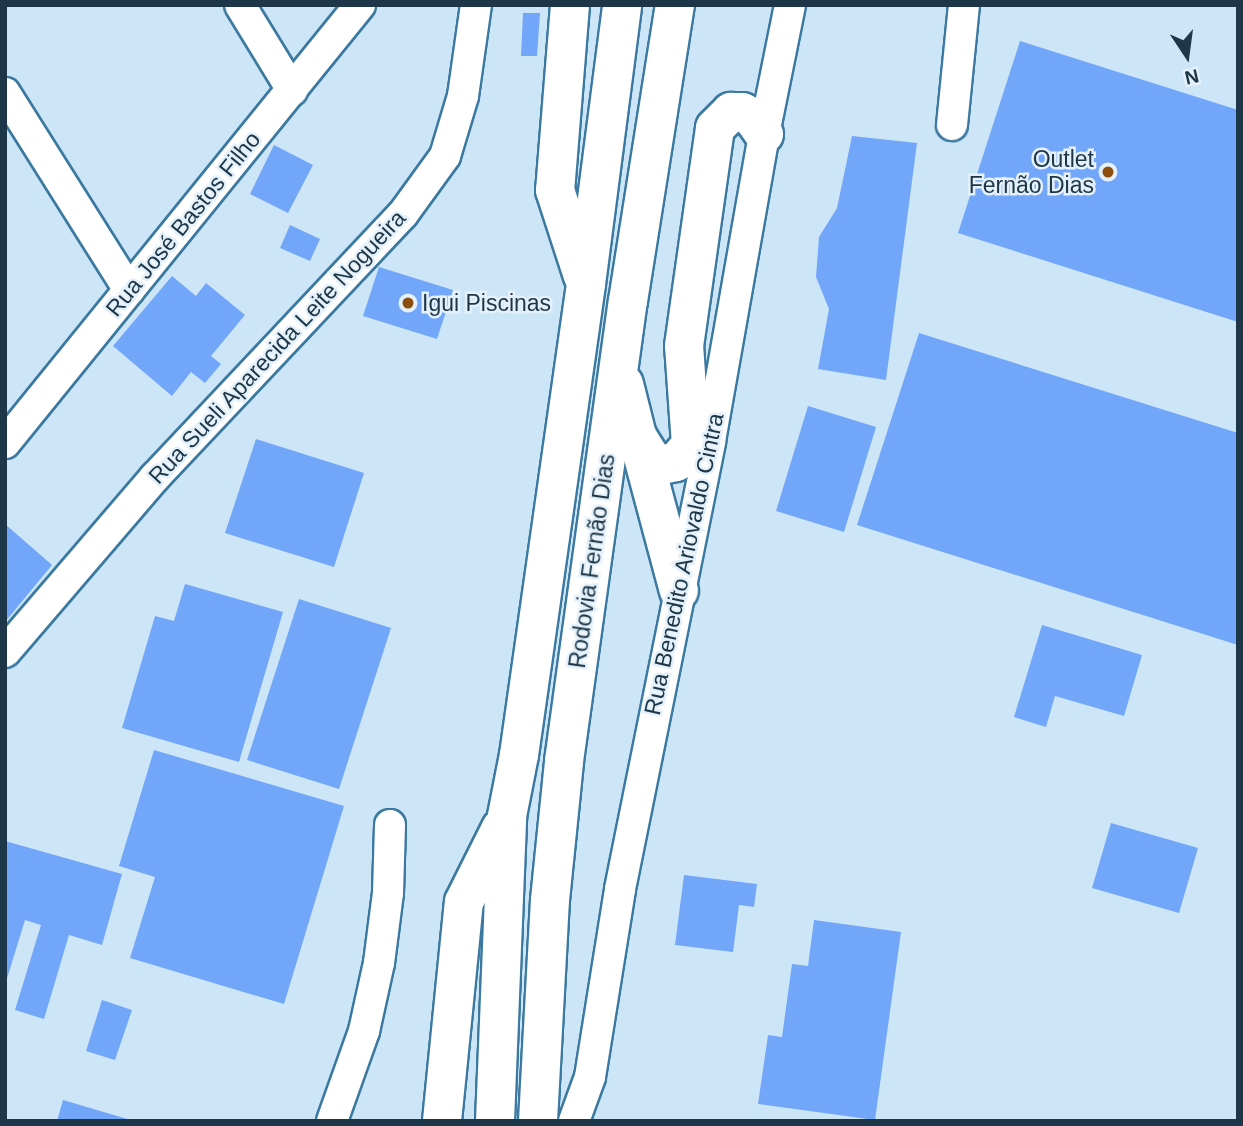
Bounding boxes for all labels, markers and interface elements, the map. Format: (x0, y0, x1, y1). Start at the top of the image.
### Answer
north arrow (1152, 21, 1222, 91)
text: N (1183, 65, 1201, 89)
street label: Rua José Bastos Filho (100, 126, 266, 322)
place label: Outlet Fernão Dias (969, 145, 1094, 199)
marker: Outlet Fernão Dias (1100, 164, 1116, 180)
street label: Rua Sueli Aparecida Leite Nogueira (142, 204, 412, 490)
place label: Igui Piscinas (422, 289, 551, 317)
marker: Igui Piscinas (400, 295, 416, 311)
street label: Rua Benedito Ariovaldo Cintra (638, 410, 730, 718)
street label: Rodovia Fernão Dias (563, 452, 621, 670)

